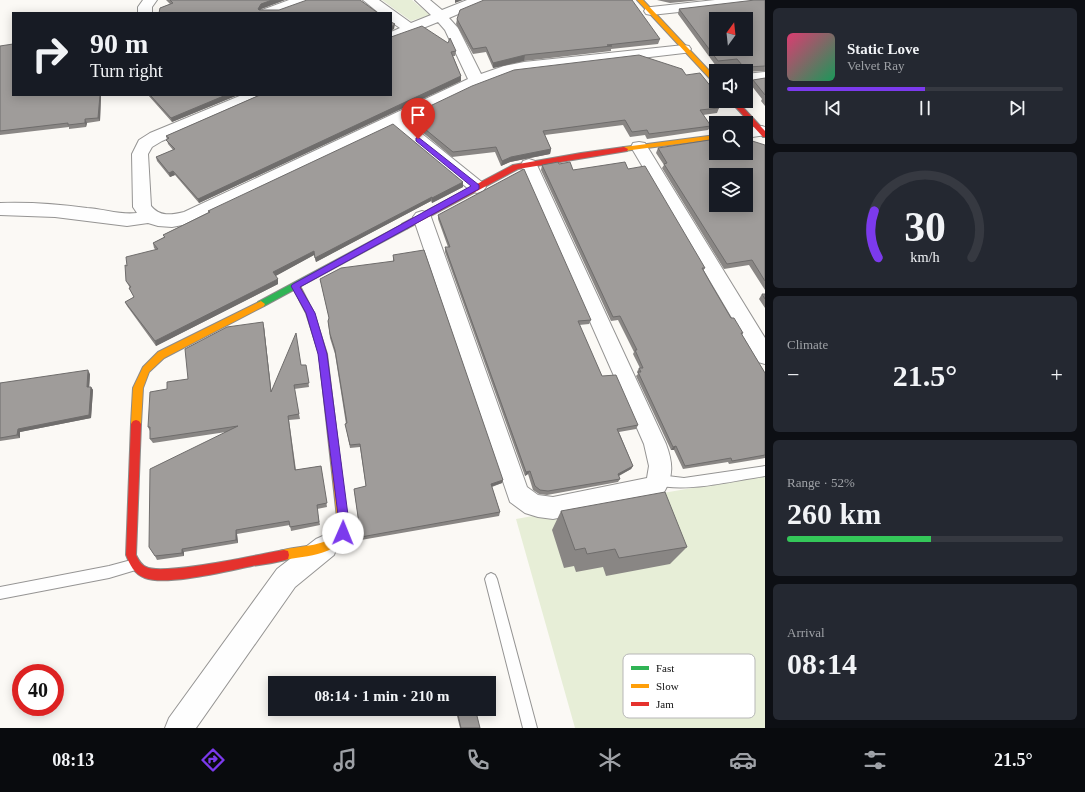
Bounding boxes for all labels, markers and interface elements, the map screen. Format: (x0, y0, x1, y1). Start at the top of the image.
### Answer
north arrow (709, 12, 753, 56)
map controls (709, 12, 753, 212)
icon: right (24, 28, 76, 80)
text: 90 m (90, 28, 148, 59)
text: Static Love (847, 41, 919, 57)
text: Velvet Ray (847, 58, 904, 73)
text: Turn right (90, 61, 163, 81)
button: sound (709, 64, 753, 108)
icon: previous (822, 97, 844, 119)
icon: pause (914, 97, 936, 119)
icon: next (1006, 97, 1028, 119)
pin (401, 98, 435, 139)
icon: arrive (407, 104, 429, 126)
button: search (709, 116, 753, 160)
button: layers (709, 168, 753, 212)
text: 30 (904, 204, 946, 250)
text: km/h (910, 249, 940, 265)
text: Climate (787, 337, 828, 352)
text: 21.5° (893, 359, 957, 392)
text: − (787, 362, 799, 387)
text: + (1051, 362, 1063, 387)
text: Range · 52% (787, 475, 855, 490)
text: 260 km (787, 497, 881, 530)
position arrow (322, 512, 364, 554)
text: Arrival (787, 625, 825, 640)
text: 08:14 (787, 647, 857, 680)
legend (623, 654, 755, 718)
text: Fast (656, 662, 674, 674)
speed limit sign: 40 (12, 664, 64, 716)
text: Slow (656, 680, 679, 692)
text: 08:14 · 1 min · 210 m (315, 688, 450, 704)
text: Jam (656, 698, 674, 710)
icon: directions (199, 746, 227, 774)
icon: music (331, 746, 359, 774)
icon: phone (464, 746, 492, 774)
icon: climate (596, 746, 624, 774)
icon: car (729, 746, 757, 774)
icon: filters (861, 746, 889, 774)
text: 08:13 (52, 750, 94, 770)
text: 21.5° (994, 750, 1033, 770)

